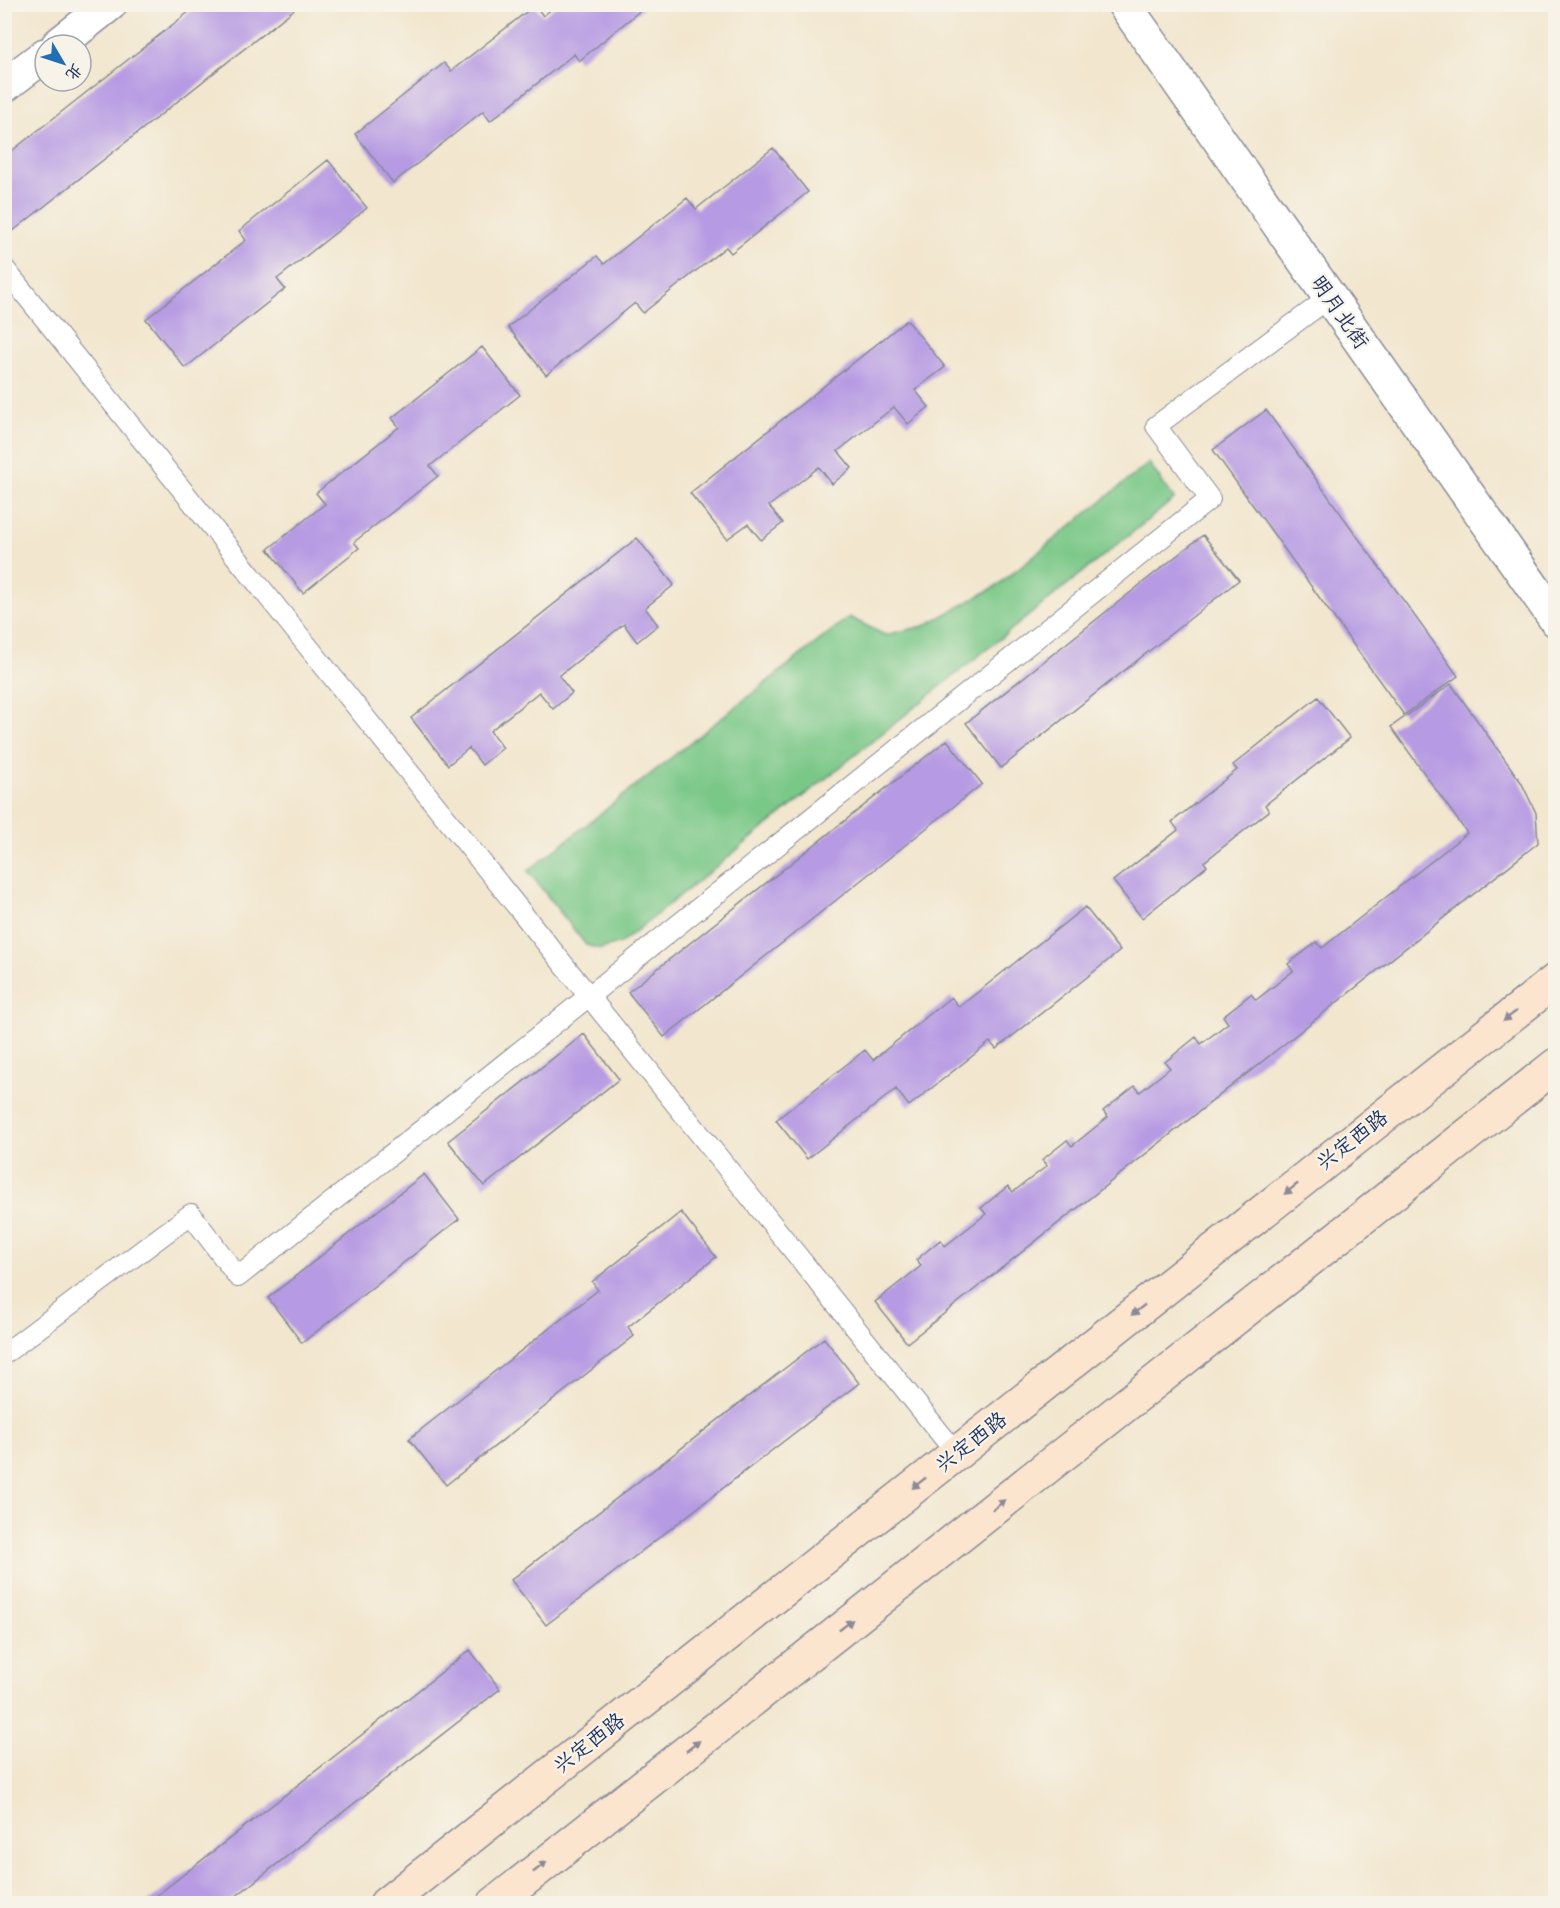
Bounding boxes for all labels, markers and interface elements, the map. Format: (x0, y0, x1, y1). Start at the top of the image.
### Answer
north arrow (33, 33, 93, 93)
text: 北 (59, 57, 87, 84)
street label: 明月北街 (1301, 271, 1374, 357)
one-way arrow (1502, 1009, 1517, 1021)
street label: 兴定西路 (1312, 1105, 1396, 1180)
one-way arrow (1283, 1182, 1298, 1194)
one-way arrow (1130, 1303, 1145, 1315)
street label: 兴定西路 (931, 1407, 1015, 1482)
one-way arrow (911, 1476, 926, 1488)
one-way arrow (991, 1498, 1007, 1511)
one-way arrow (838, 1619, 854, 1632)
street label: 兴定西路 (549, 1708, 633, 1783)
one-way arrow (685, 1740, 701, 1753)
one-way arrow (532, 1861, 548, 1874)

